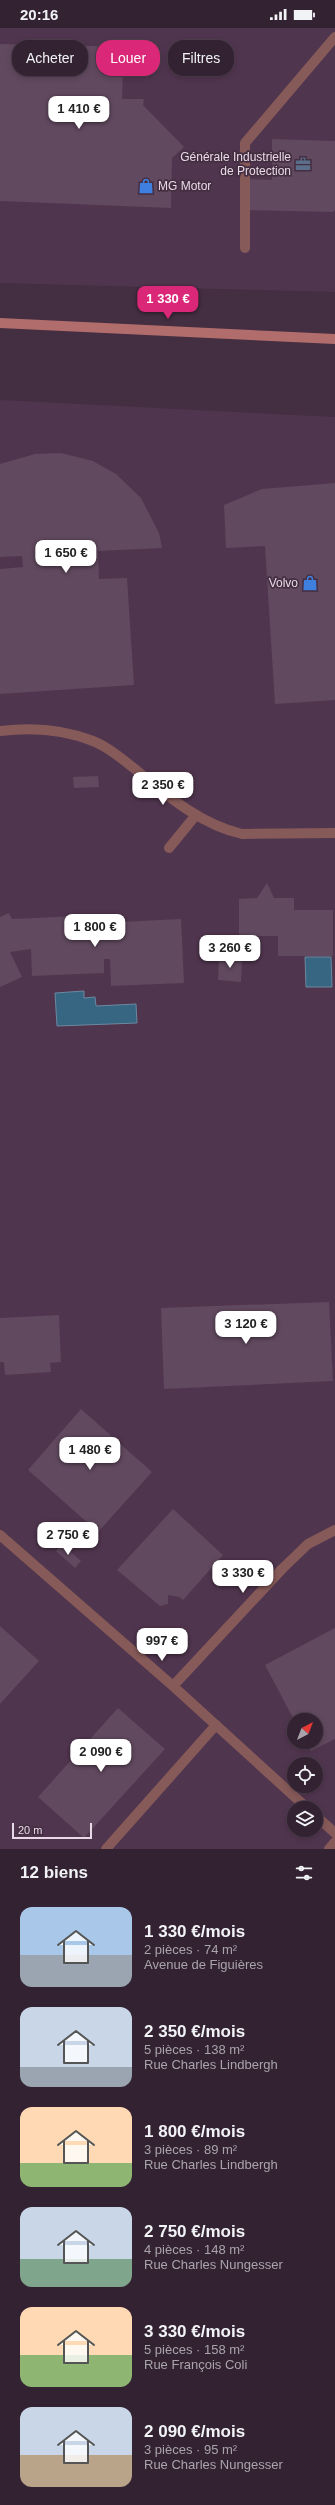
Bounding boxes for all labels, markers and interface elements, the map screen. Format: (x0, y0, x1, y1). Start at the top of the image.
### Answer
text: 20:16 (20, 6, 58, 23)
chip: Acheter (12, 40, 88, 76)
chip: Louer (96, 40, 160, 76)
chip: Filtres (168, 40, 234, 76)
pin: 1 410 € (42, 96, 116, 130)
text: 1 410 € (57, 101, 101, 116)
place label: Générale Industrielle de Protection (180, 150, 291, 178)
office icon: Générale Industrielle de Protection (294, 155, 312, 173)
shop icon: MG Motor (137, 177, 155, 195)
place label: MG Motor (158, 179, 211, 193)
pin: 1 330 € (131, 286, 205, 320)
text: 1 330 € (146, 291, 190, 306)
pin: 1 650 € (29, 540, 103, 574)
text: 1 650 € (44, 545, 88, 560)
shop icon: Volvo (301, 574, 319, 592)
place label: Volvo (269, 576, 298, 590)
pin: 2 350 € (126, 772, 200, 806)
text: 2 350 € (141, 777, 185, 792)
pin: 1 800 € (58, 914, 132, 948)
text: 1 800 € (73, 919, 117, 934)
pin: 3 260 € (193, 935, 267, 969)
text: 3 260 € (208, 940, 252, 955)
pin: 3 120 € (209, 1311, 283, 1345)
text: 3 120 € (224, 1316, 268, 1331)
pin: 1 480 € (53, 1437, 127, 1471)
text: 1 480 € (68, 1442, 112, 1457)
pin: 2 750 € (31, 1522, 105, 1556)
text: 2 750 € (46, 1527, 90, 1542)
pin: 3 330 € (206, 1560, 280, 1594)
text: 3 330 € (221, 1565, 265, 1580)
pin: 997 € (134, 1628, 190, 1662)
text: 997 € (146, 1633, 178, 1648)
north arrow (287, 1713, 323, 1749)
map controls (287, 1713, 323, 1837)
pin: 2 090 € (64, 1739, 138, 1773)
text: 2 090 € (79, 1744, 123, 1759)
button: locate (287, 1757, 323, 1793)
button: layers (287, 1801, 323, 1837)
scale bar (12, 1821, 92, 1840)
text: 20 m (18, 1824, 42, 1836)
icon: filters (293, 1862, 315, 1884)
text: 12 biens (20, 1863, 88, 1882)
text: 1 330 €/mois (144, 1922, 245, 1941)
icon: home (52, 1923, 100, 1971)
text: 2 pièces · 74 m² (144, 1942, 237, 1957)
text: Avenue de Figuières (144, 1957, 263, 1972)
text: 2 350 €/mois (144, 2022, 245, 2041)
icon: home (52, 2023, 100, 2071)
text: 5 pièces · 138 m² (144, 2042, 244, 2057)
text: Rue Charles Lindbergh (144, 2057, 278, 2072)
text: 1 800 €/mois (144, 2122, 245, 2141)
icon: home (52, 2123, 100, 2171)
text: 3 pièces · 89 m² (144, 2142, 237, 2157)
text: Rue Charles Lindbergh (144, 2157, 278, 2172)
text: 2 750 €/mois (144, 2222, 245, 2241)
icon: home (52, 2223, 100, 2271)
text: 4 pièces · 148 m² (144, 2242, 244, 2257)
text: Rue Charles Nungesser (144, 2257, 283, 2272)
text: 3 330 €/mois (144, 2322, 245, 2341)
icon: home (52, 2323, 100, 2371)
text: 5 pièces · 158 m² (144, 2342, 244, 2357)
text: Rue François Coli (144, 2357, 247, 2372)
text: 2 090 €/mois (144, 2422, 245, 2441)
icon: home (52, 2423, 100, 2471)
text: 3 pièces · 95 m² (144, 2442, 237, 2457)
text: Rue Charles Nungesser (144, 2457, 283, 2472)

